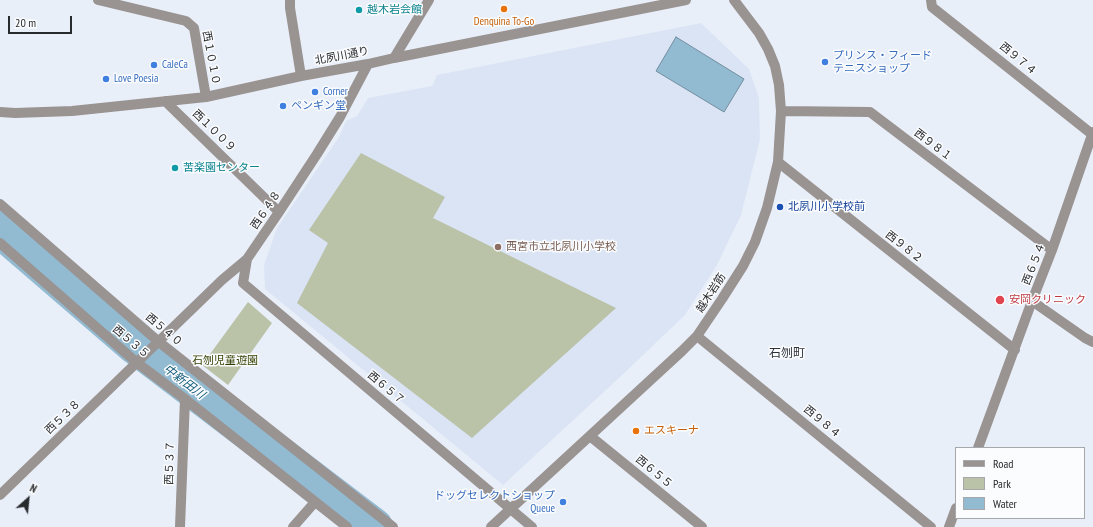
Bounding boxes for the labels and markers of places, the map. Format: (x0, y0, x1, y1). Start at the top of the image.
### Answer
place label: 越木岩会館 (367, 3, 422, 17)
marker: Denquina To-Go (499, 4, 509, 14)
marker: 越木岩会館 (354, 5, 364, 15)
place label: Denquina To-Go (474, 15, 534, 29)
place label: プリンス・フィード テニスショップ (833, 49, 932, 75)
marker: プリンス・フィード テニスショップ (820, 57, 830, 67)
place label: CaJeCa (162, 58, 188, 72)
marker: CaJeCa (149, 60, 159, 70)
place label: Love Poesia (114, 72, 158, 86)
marker: Love Poesia (101, 74, 111, 84)
place label: Corner (323, 85, 348, 99)
marker: Corner (310, 87, 320, 97)
place label: ペンギン堂 (291, 99, 346, 113)
marker: ペンギン堂 (278, 101, 288, 111)
place label: 苦楽園センター (183, 161, 260, 175)
marker: 苦楽園センター (170, 163, 180, 173)
place label: 北夙川小学校前 (788, 200, 865, 214)
marker: 北夙川小学校前 (775, 202, 785, 212)
place label: 西宮市立北夙川小学校 (506, 240, 616, 254)
marker: 西宮市立北夙川小学校 (493, 242, 503, 252)
place label: 安岡クリニック (1009, 293, 1086, 307)
marker: 安岡クリニック (994, 294, 1006, 306)
place label: エスキーナ (644, 424, 699, 438)
marker: エスキーナ (631, 426, 641, 436)
place label: ドッグセレクトショップ Queue (434, 489, 555, 515)
marker: ドッグセレクトショップ Queue (558, 497, 568, 507)

